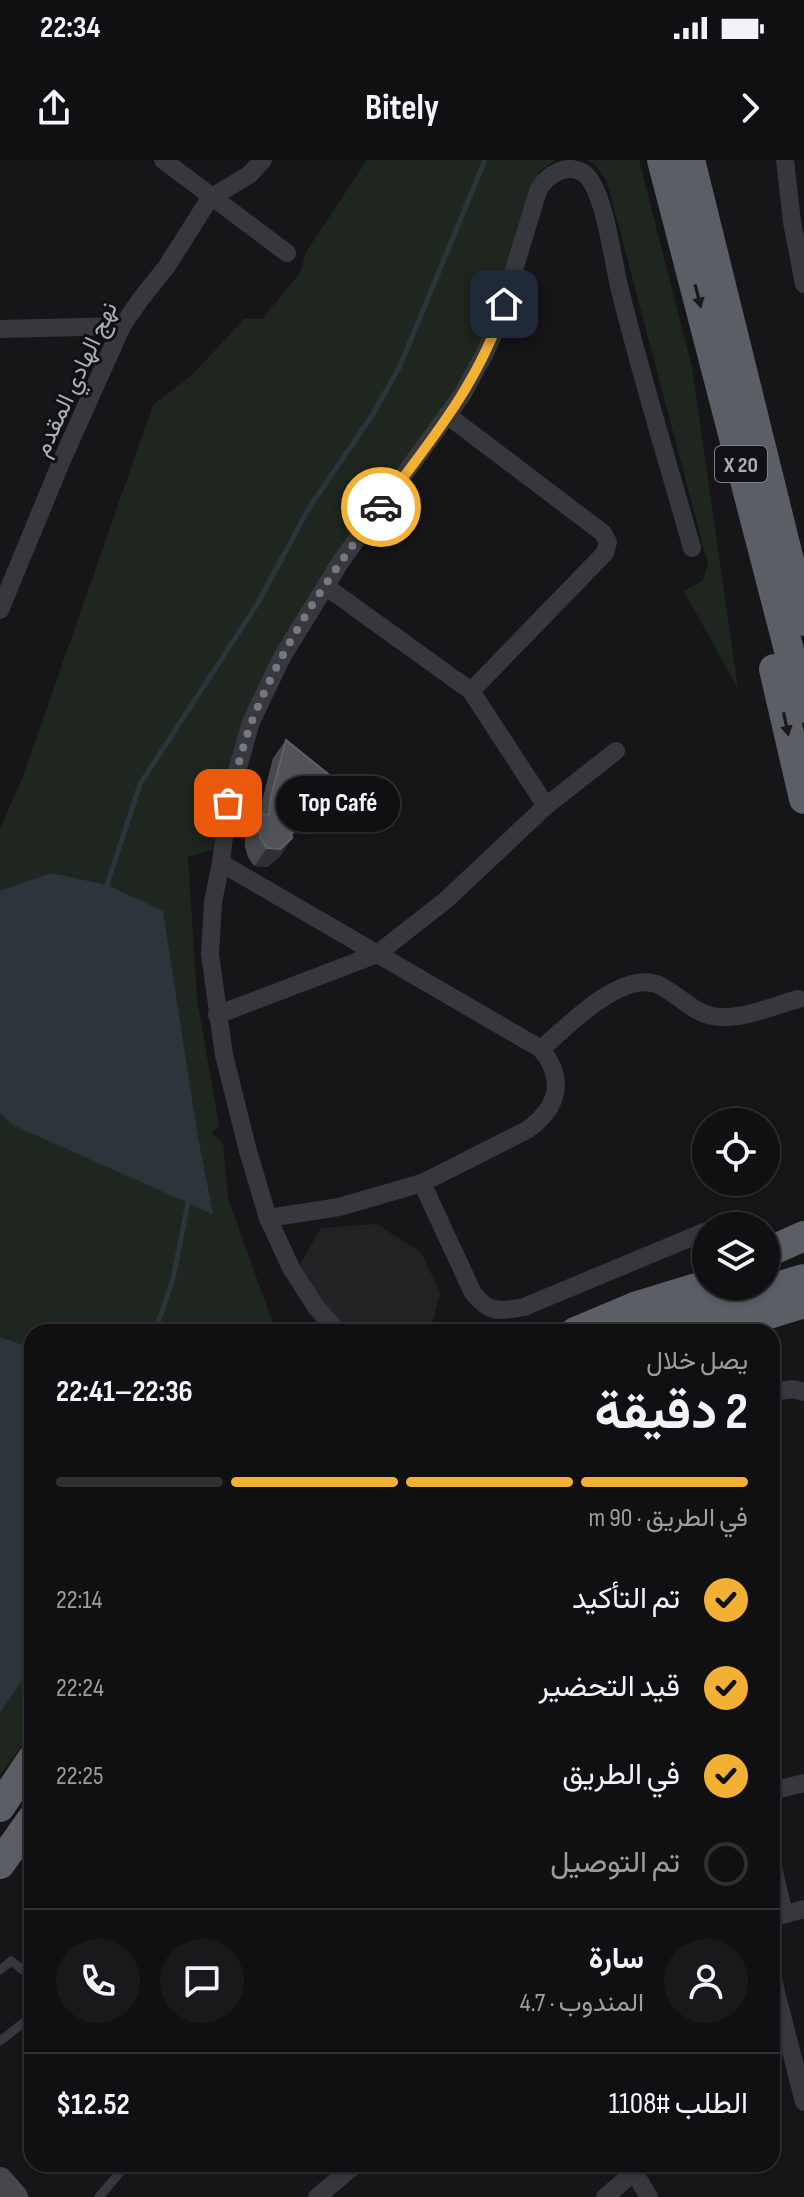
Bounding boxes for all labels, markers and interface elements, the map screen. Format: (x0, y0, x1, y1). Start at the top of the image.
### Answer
text: 22:34 (40, 10, 100, 46)
icon: share (32, 86, 76, 130)
icon: forward (728, 86, 772, 130)
text: Bitely (365, 87, 439, 130)
pin (470, 270, 538, 338)
icon: home (482, 282, 526, 326)
one-way arrow (693, 283, 705, 308)
street label: نهج الهادي المقدم (27, 297, 128, 463)
road number: X 20 (715, 446, 767, 482)
courier (341, 467, 421, 547)
icon: car (359, 485, 403, 529)
one-way arrow (780, 711, 793, 736)
pin (194, 769, 262, 837)
callout: Top Café (276, 775, 400, 831)
icon: bag (206, 781, 250, 825)
text: Top Café (299, 788, 377, 819)
map controls (692, 1108, 780, 1300)
button: locate (692, 1108, 780, 1196)
button: layers (692, 1212, 780, 1300)
text: يصل خلال (646, 1346, 748, 1377)
text: 22:36–22:41 (56, 1374, 193, 1410)
text: 2 دقيقة (594, 1381, 748, 1444)
text: في الطريق · 90 m (588, 1503, 748, 1534)
icon: check (704, 1578, 748, 1622)
text: تم التأكيد (572, 1581, 680, 1617)
text: 22:14 (56, 1585, 102, 1616)
icon: check (704, 1666, 748, 1710)
text: قيد التحضير (539, 1669, 680, 1705)
text: 22:24 (56, 1673, 104, 1704)
icon: check (704, 1754, 748, 1798)
text: في الطريق (562, 1757, 680, 1793)
text: 22:25 (56, 1761, 104, 1792)
text: تم التوصيل (550, 1845, 680, 1881)
button: phone (56, 1939, 140, 2023)
button: chat (160, 1939, 244, 2023)
button: person (664, 1939, 748, 2023)
text: سارة (589, 1941, 644, 1977)
text: المندوب · 4.7 (520, 1988, 644, 2019)
text: الطلب #1108 (609, 2086, 748, 2122)
text: $12.52 (56, 2087, 130, 2123)

